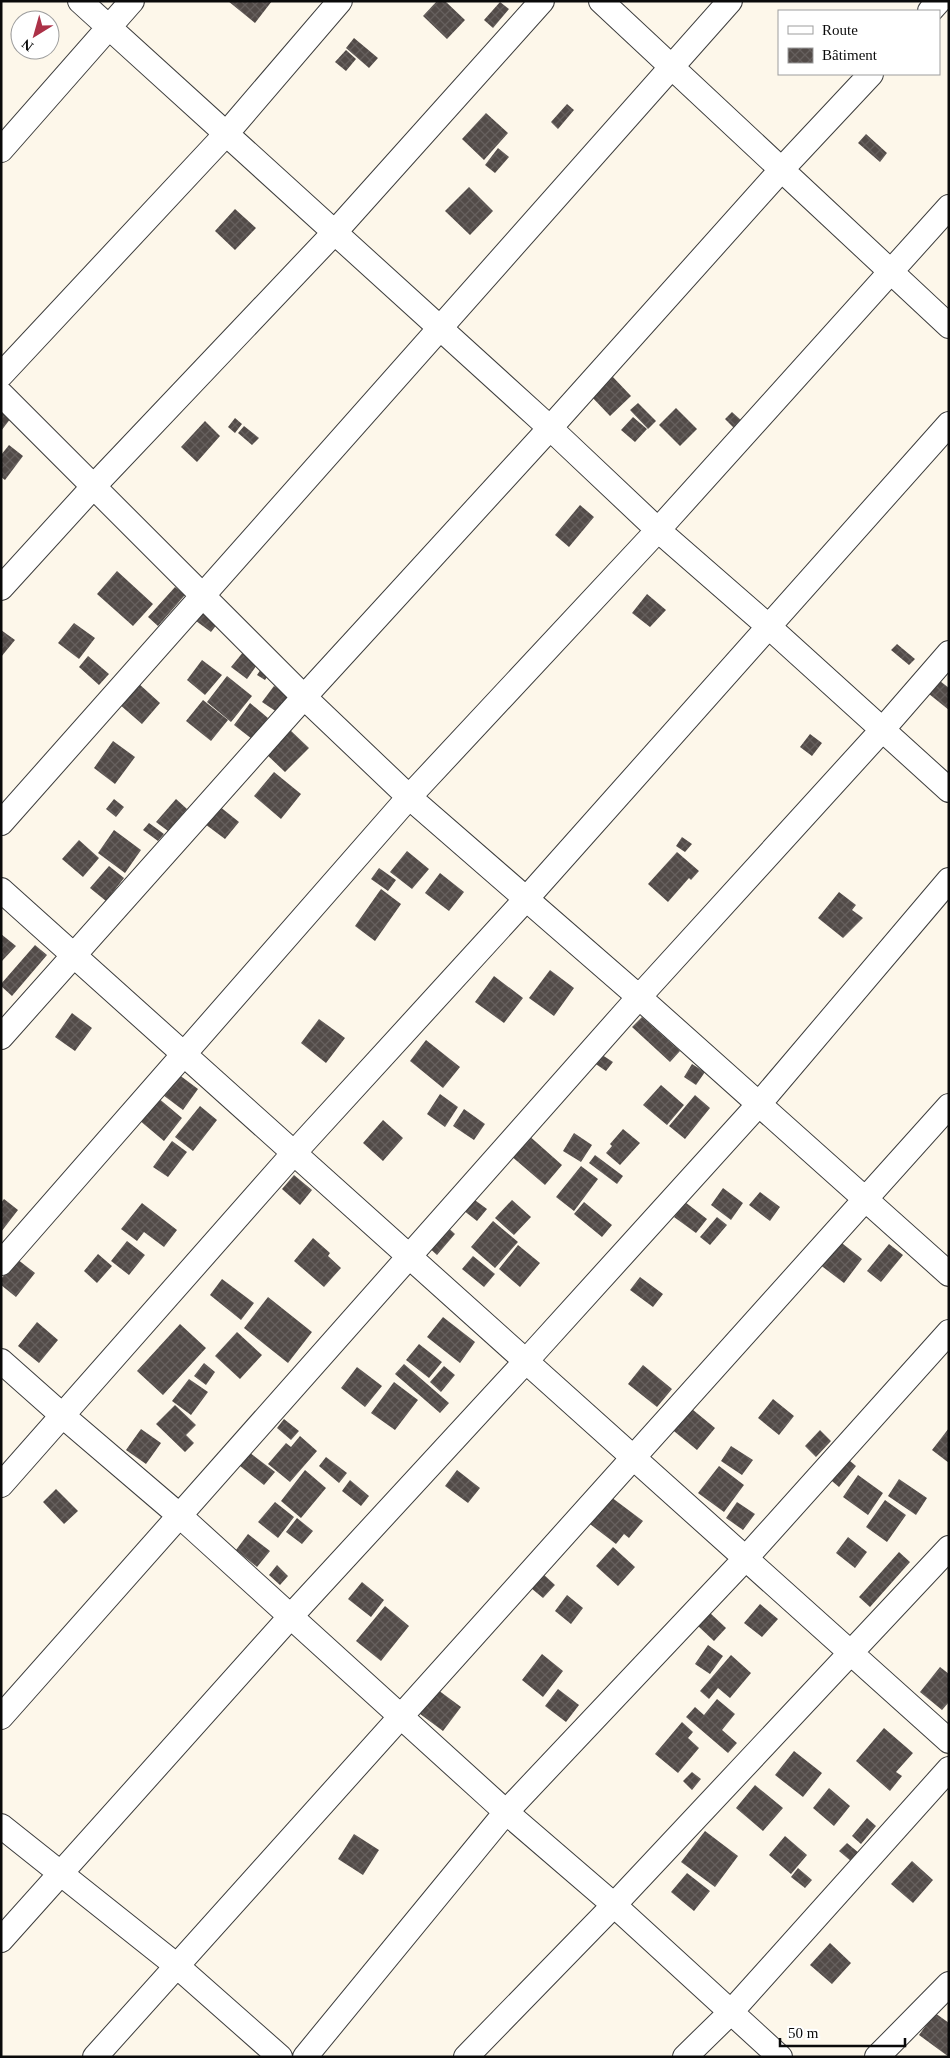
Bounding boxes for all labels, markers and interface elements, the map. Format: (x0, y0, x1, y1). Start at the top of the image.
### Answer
north arrow (10, 10, 60, 60)
legend (778, 10, 940, 75)
text: Route (822, 22, 858, 38)
text: N (19, 36, 36, 54)
text: Bâtiment (822, 47, 878, 63)
scale bar (780, 2016, 905, 2048)
text: 50 m (788, 2025, 819, 2041)

